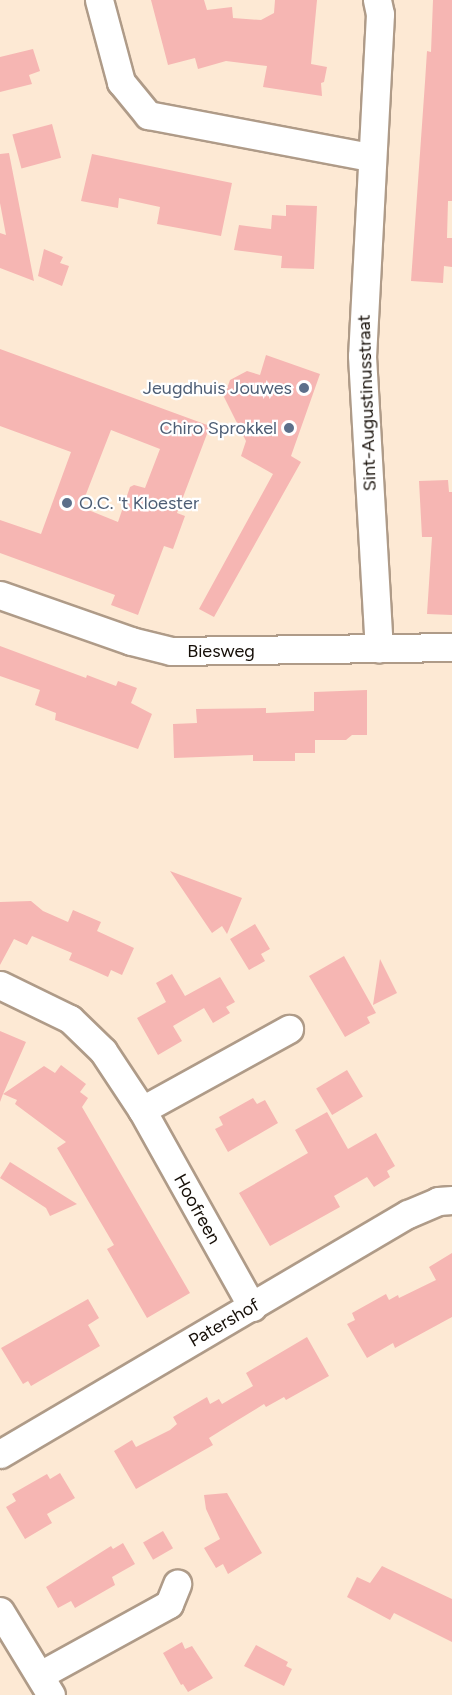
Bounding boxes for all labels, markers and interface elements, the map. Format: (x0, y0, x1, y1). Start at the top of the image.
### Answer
street label: Sint-Augustinusstraat (353, 314, 381, 492)
place label: Jeugdhuis Jouwes (143, 377, 292, 399)
marker: Jeugdhuis Jouwes (297, 381, 311, 395)
place label: Chiro Sprokkel (160, 417, 277, 439)
marker: Chiro Sprokkel (282, 421, 296, 435)
place label: O.C. 't Kloester (79, 492, 199, 514)
marker: O.C. 't Kloester (60, 496, 74, 510)
street label: Biesweg (187, 640, 255, 662)
street label: Hoofreen (169, 1170, 225, 1248)
street label: Patershof (185, 1294, 263, 1352)

